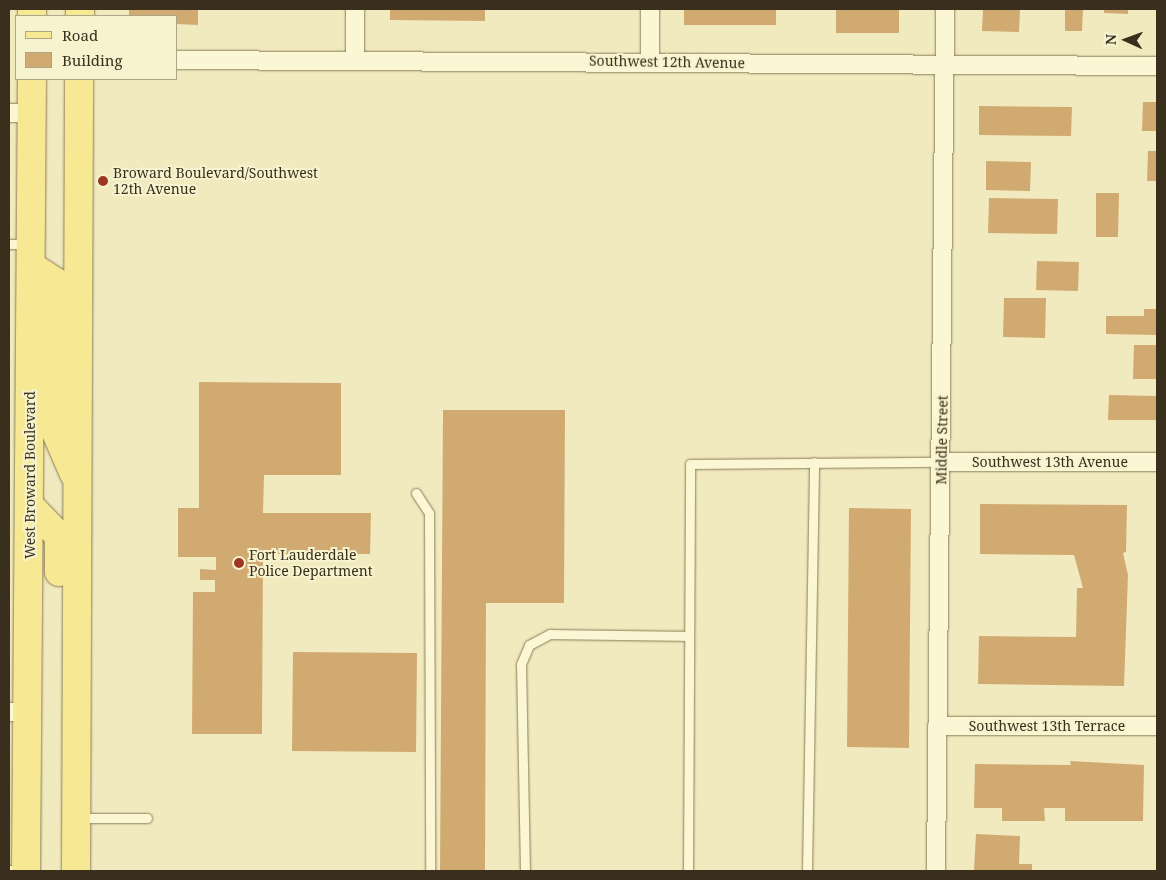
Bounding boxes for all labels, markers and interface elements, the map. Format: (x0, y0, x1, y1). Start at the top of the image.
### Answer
legend (15, 15, 178, 80)
north arrow (1101, 15, 1151, 65)
text: Road (62, 25, 98, 45)
text: N (1101, 34, 1120, 45)
text: Building (62, 50, 123, 70)
street label: Southwest 12th Avenue (589, 52, 745, 72)
place label: Broward Boulevard/Southwest 12th Avenue (113, 165, 318, 198)
marker: Broward Boulevard/Southwest 12th Avenue (97, 175, 109, 187)
street label: West Broward Boulevard (22, 391, 38, 559)
street label: Middle Street (933, 395, 951, 485)
street label: Southwest 13th Avenue (972, 454, 1128, 470)
place label: Fort Lauderdale Police Department (249, 547, 373, 580)
marker: Fort Lauderdale Police Department (233, 557, 245, 569)
street label: Southwest 13th Terrace (969, 718, 1125, 734)

